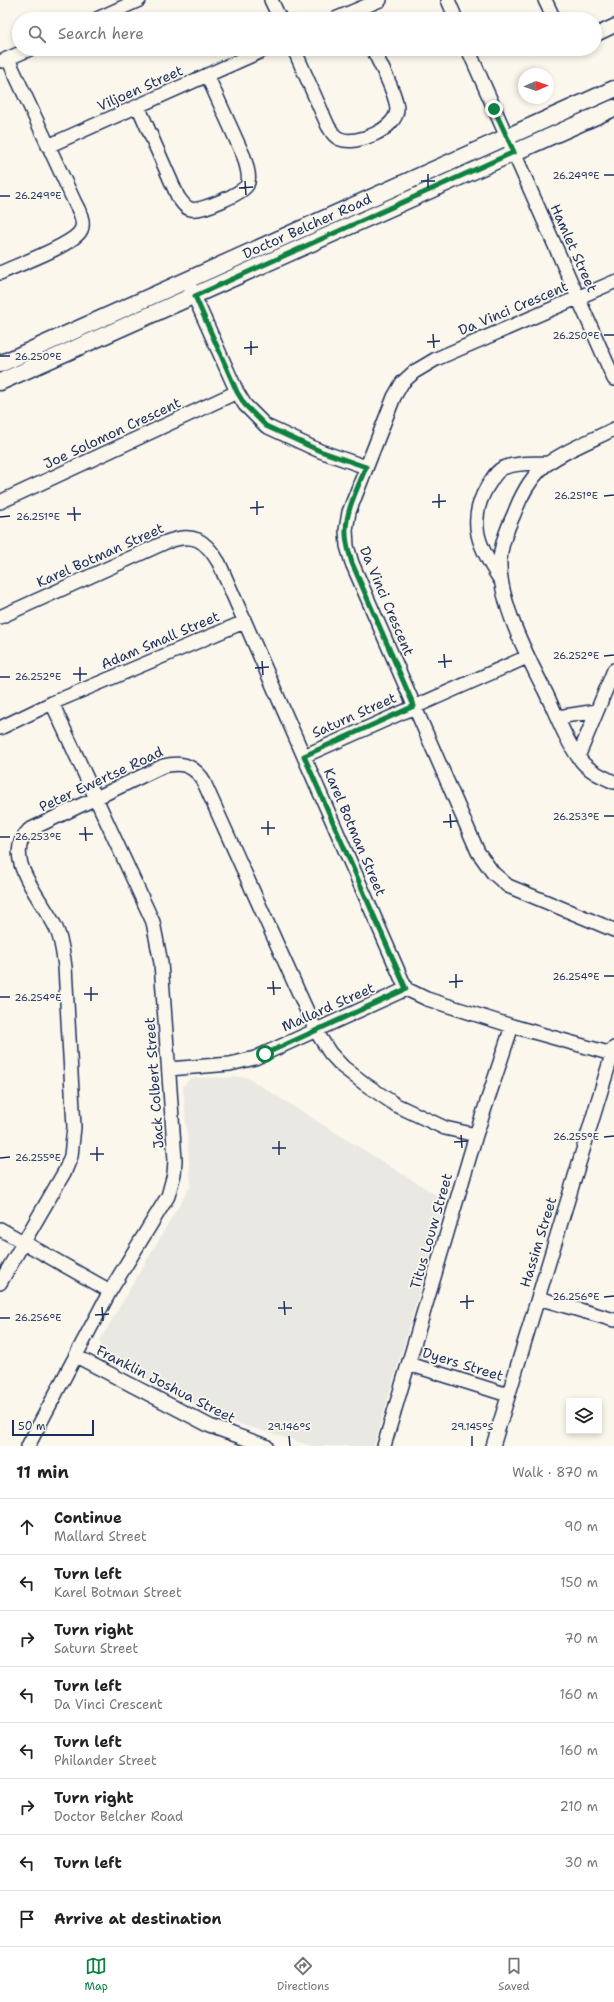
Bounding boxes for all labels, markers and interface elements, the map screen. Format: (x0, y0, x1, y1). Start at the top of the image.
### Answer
search box (12, 12, 602, 56)
icon: search (26, 23, 48, 45)
text: Search here (58, 24, 144, 44)
street label: Viljoen Street (94, 61, 186, 115)
north arrow (518, 68, 554, 104)
route end (485, 100, 503, 118)
text: 26.249°E (552, 169, 600, 182)
text: 26.249°E (14, 189, 62, 202)
street label: Doctor Belcher Road (240, 189, 374, 263)
street label: Hamlet Street (547, 201, 601, 295)
street label: Da Vinci Crescent (456, 277, 570, 339)
text: 26.250°E (553, 329, 600, 342)
text: 26.250°E (15, 350, 62, 363)
street label: Joe Solomon Crescent (41, 393, 183, 473)
text: 26.251°E (554, 489, 598, 502)
text: 26.251°E (16, 510, 60, 523)
street label: Karel Botman Street (34, 519, 166, 591)
street label: Da Vinci Crescent (356, 544, 418, 658)
street label: Adam Small Street (98, 607, 222, 673)
text: 26.252°E (553, 649, 599, 662)
text: 26.252°E (15, 670, 61, 683)
street label: Saturn Street (309, 688, 399, 742)
street label: Peter Ewertse Road (36, 742, 166, 816)
street label: Karel Botman Street (320, 765, 390, 899)
text: 26.253°E (553, 810, 599, 823)
text: 26.253°E (15, 830, 61, 843)
text: 26.254°E (553, 970, 599, 983)
street label: Mallard Street (279, 978, 377, 1036)
text: 26.254°E (15, 991, 61, 1004)
street label: Jack Colbert Street (140, 1017, 168, 1149)
route start (256, 1045, 274, 1063)
text: 26.255°E (553, 1130, 599, 1143)
text: 26.255°E (15, 1151, 61, 1164)
street label: Titus Louw Street (406, 1171, 456, 1291)
street label: Hassim Street (516, 1195, 560, 1289)
text: 26.256°E (553, 1290, 599, 1303)
text: 26.256°E (15, 1311, 61, 1324)
street label: Franklin Joshua Street (93, 1341, 239, 1427)
street label: Dyers Street (420, 1343, 506, 1385)
map controls (566, 1398, 602, 1434)
button: layers (566, 1398, 602, 1434)
scale bar (12, 1418, 94, 1437)
text: 50 m (18, 1419, 46, 1434)
text: 29.146°S (267, 1420, 311, 1433)
text: 29.145°S (451, 1420, 494, 1433)
text: 11 min (16, 1461, 69, 1483)
text: Walk · 870 m (512, 1464, 598, 1481)
text: Continue (54, 1508, 122, 1528)
icon: ahead (16, 1516, 38, 1538)
text: 90 m (564, 1518, 598, 1535)
text: Mallard Street (54, 1528, 147, 1545)
text: Turn left (54, 1564, 122, 1584)
icon: left (16, 1572, 38, 1594)
text: 150 m (560, 1574, 598, 1591)
text: Karel Botman Street (54, 1584, 182, 1601)
text: Turn right (54, 1620, 134, 1640)
icon: right (16, 1628, 38, 1650)
text: 70 m (564, 1630, 598, 1647)
text: Saturn Street (54, 1640, 138, 1657)
text: Turn left (54, 1676, 122, 1696)
icon: left (16, 1684, 38, 1706)
text: 160 m (560, 1686, 598, 1703)
text: Da Vinci Crescent (54, 1696, 163, 1713)
text: Turn left (54, 1732, 122, 1752)
icon: left (16, 1740, 38, 1762)
text: 160 m (560, 1742, 598, 1759)
text: Philander Street (54, 1752, 157, 1769)
text: Turn right (54, 1788, 134, 1808)
icon: right (16, 1796, 38, 1818)
text: 210 m (560, 1798, 598, 1815)
text: Doctor Belcher Road (54, 1808, 183, 1825)
icon: left (16, 1852, 38, 1874)
text: Turn left (54, 1853, 122, 1873)
text: 30 m (564, 1854, 598, 1871)
icon: arrive (16, 1908, 38, 1930)
text: Arrive at destination (54, 1909, 222, 1929)
tab: Map (84, 1955, 108, 1994)
tab: Directions (277, 1955, 329, 1994)
tab: Saved (498, 1955, 530, 1994)

